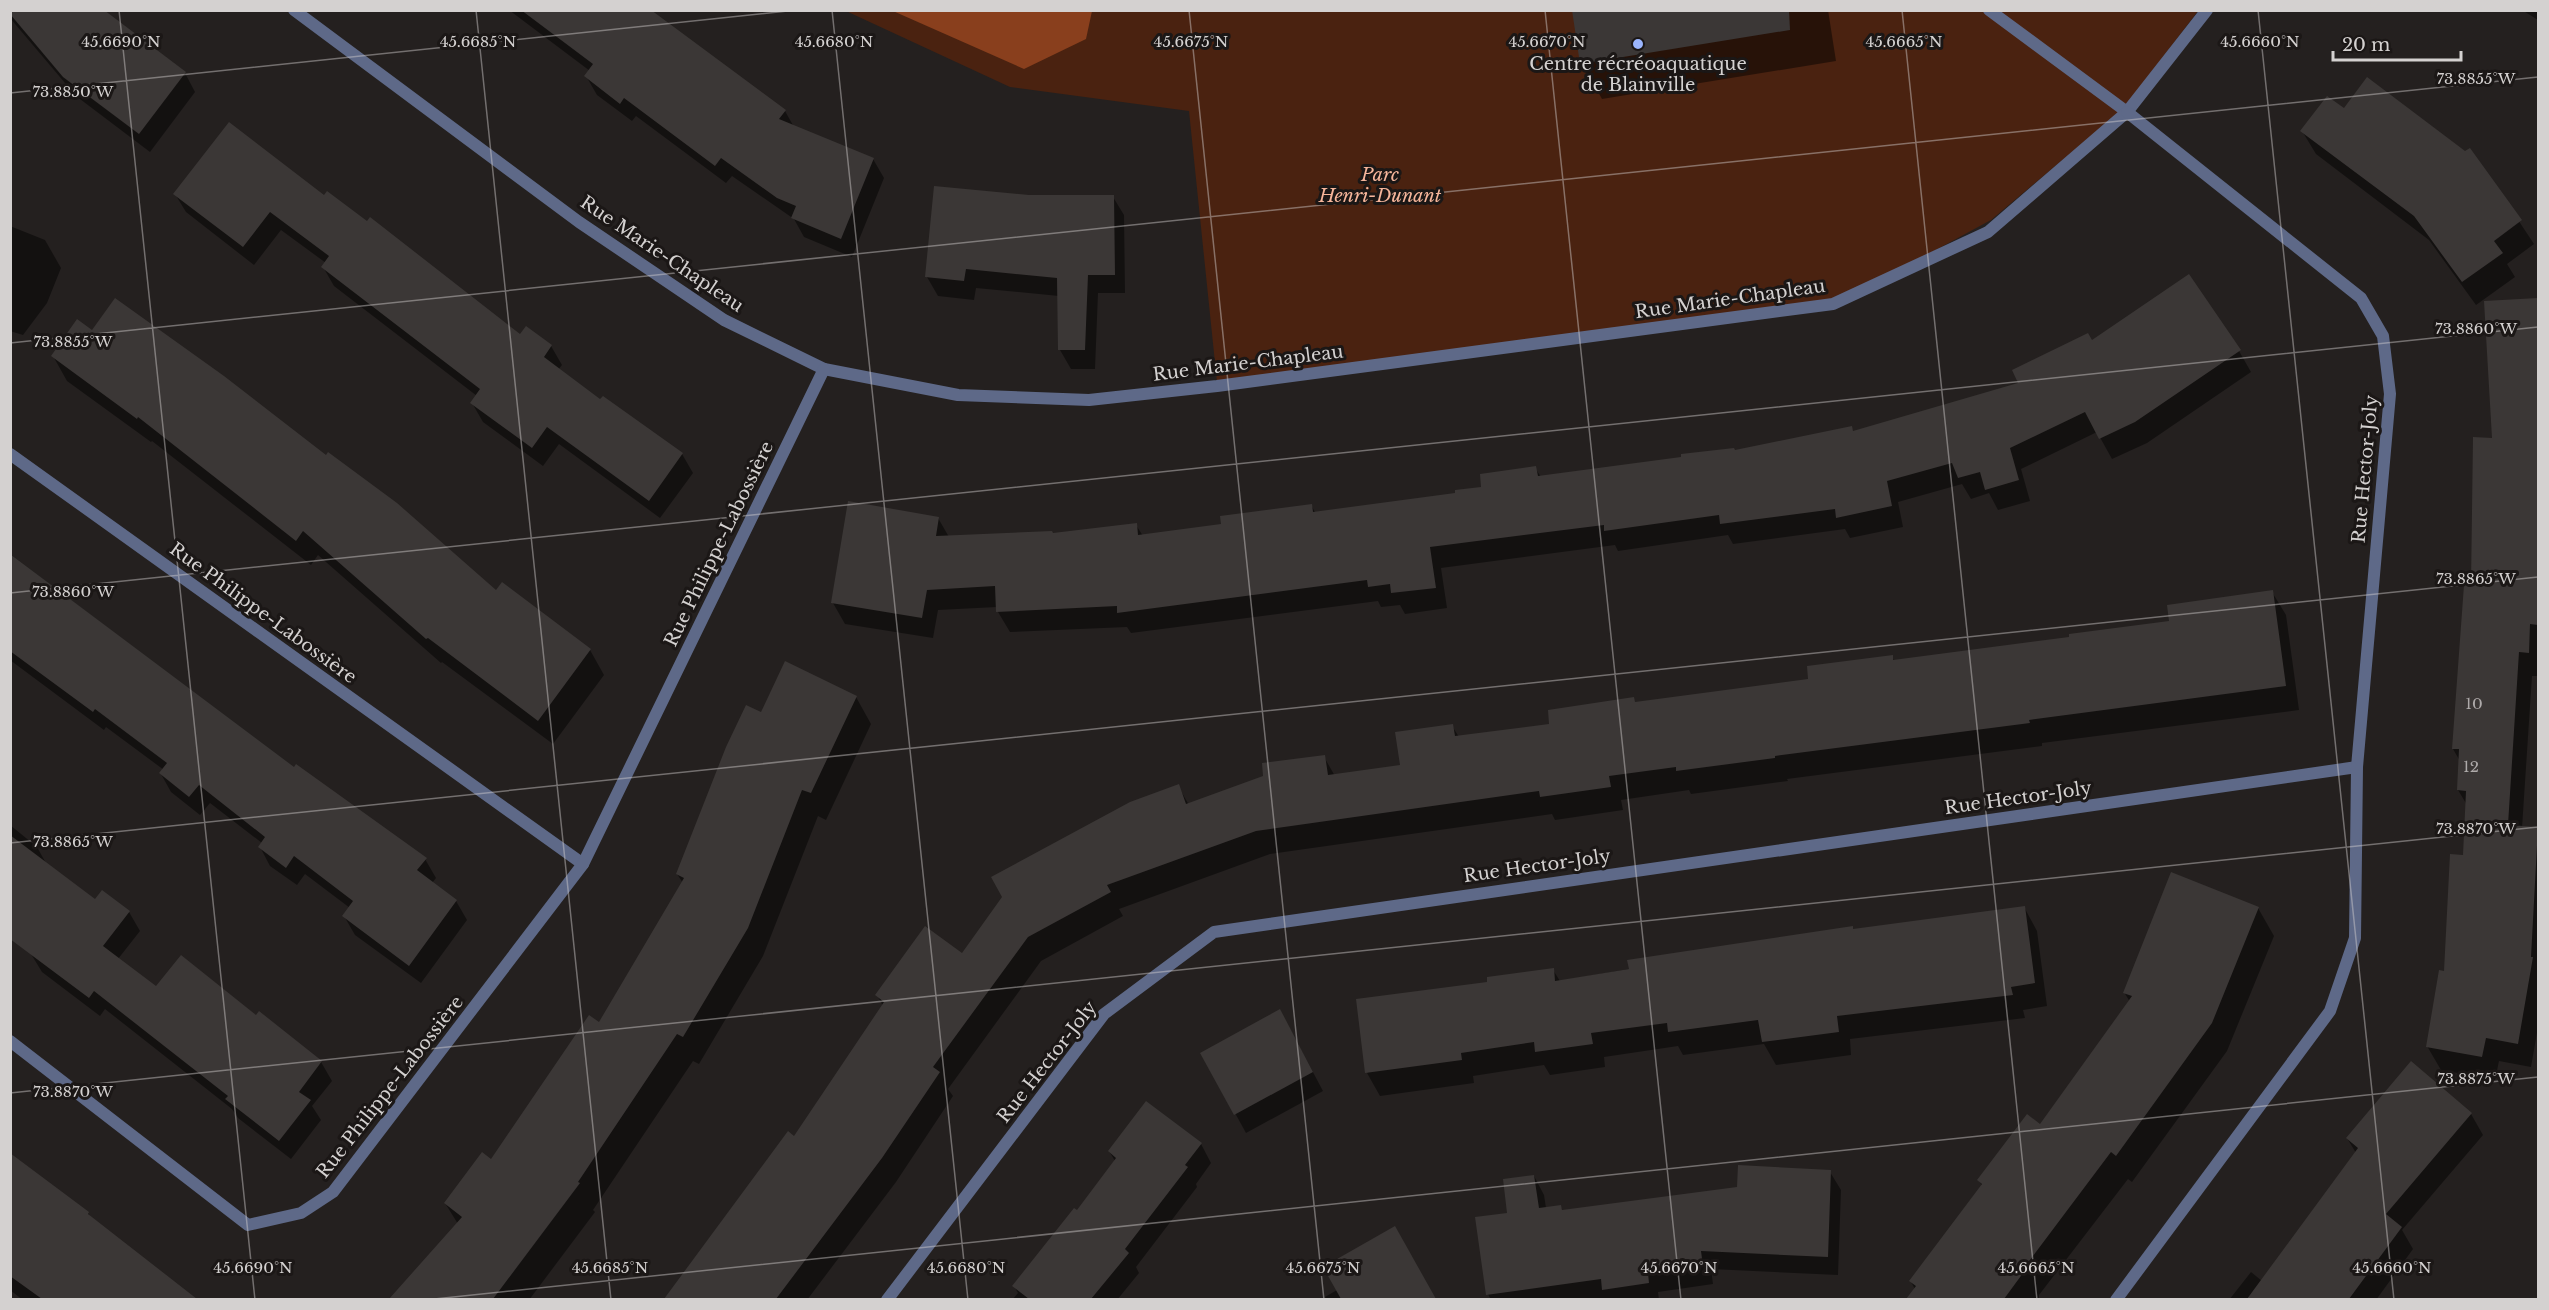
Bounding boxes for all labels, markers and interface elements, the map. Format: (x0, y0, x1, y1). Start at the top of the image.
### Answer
scale bar (2333, 24, 2460, 62)
text: 45.6690°N (81, 32, 161, 51)
text: 45.6685°N (440, 32, 516, 51)
text: 45.6680°N (795, 32, 873, 51)
text: 45.6675°N (1154, 32, 1228, 51)
text: 45.6670°N (1508, 32, 1586, 51)
text: 45.6665°N (1865, 32, 1943, 51)
text: 45.6660°N (2220, 32, 2300, 51)
text: 20 m (2342, 34, 2390, 56)
marker: Centre récréoaquatique de Blainville (1631, 37, 1645, 51)
place label: Centre récréoaquatique de Blainville (1529, 53, 1747, 96)
text: 73.8855°W (2437, 69, 2516, 88)
text: 73.8850°W (33, 82, 114, 101)
park label: Parc Henri-Dunant (1318, 164, 1442, 207)
street label: Rue Marie-Chapleau (576, 191, 748, 317)
street label: Rue Marie-Chapleau (1633, 275, 1827, 323)
text: 73.8860°W (2435, 319, 2517, 338)
text: 73.8855°W (34, 332, 113, 351)
street label: Rue Marie-Chapleau (1151, 340, 1345, 386)
street label: Rue Hector-Joly (2348, 394, 2382, 544)
street label: Rue Philippe-Labossière (660, 438, 778, 650)
street label: Rue Philippe-Labossière (165, 538, 361, 688)
text: 73.8865°W (2436, 569, 2516, 588)
text: 73.8860°W (32, 582, 114, 601)
house number: 10 (2465, 694, 2483, 713)
house number: 12 (2463, 757, 2479, 776)
street label: Rue Hector-Joly (1943, 777, 2093, 819)
text: 73.8870°W (2436, 819, 2516, 838)
text: 73.8865°W (33, 832, 113, 851)
street label: Rue Hector-Joly (1462, 845, 1612, 887)
street label: Rue Philippe-Labossière (312, 991, 468, 1183)
street label: Rue Hector-Joly (993, 996, 1102, 1127)
text: 73.8875°W (2437, 1069, 2515, 1088)
text: 73.8870°W (33, 1082, 113, 1101)
text: 45.6690°N (213, 1258, 293, 1277)
text: 45.6685°N (572, 1258, 648, 1277)
text: 45.6680°N (927, 1258, 1005, 1277)
text: 45.6675°N (1286, 1258, 1360, 1277)
text: 45.6670°N (1640, 1258, 1718, 1277)
text: 45.6665°N (1997, 1258, 2075, 1277)
text: 45.6660°N (2352, 1258, 2432, 1277)

